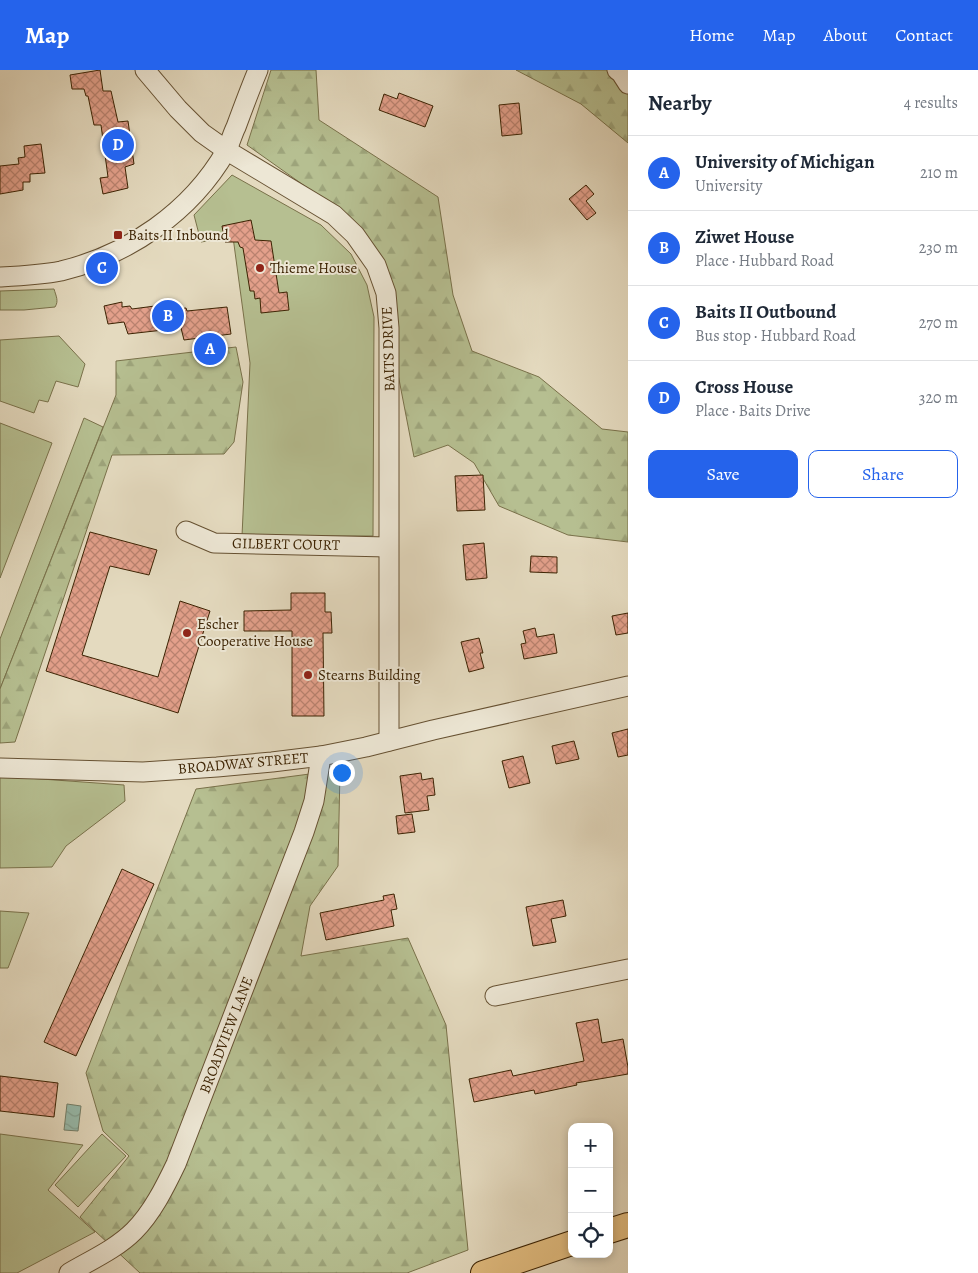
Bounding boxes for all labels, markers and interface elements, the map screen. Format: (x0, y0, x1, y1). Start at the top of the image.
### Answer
text: Map (25, 19, 69, 51)
text: Home (689, 23, 734, 47)
text: Map (762, 23, 795, 47)
text: About (823, 23, 867, 47)
text: Contact (895, 23, 953, 47)
text: Nearby (648, 89, 711, 117)
text: 4 results (904, 92, 958, 114)
pin: D (102, 126, 134, 164)
text: University of Michigan (695, 149, 875, 175)
text: A (659, 162, 669, 184)
text: 210 m (920, 162, 958, 184)
text: University (695, 175, 762, 197)
text: Ziwet House (695, 224, 794, 250)
place label: Baits II Inbound (128, 225, 230, 245)
marker: Baits II Inbound (112, 229, 124, 241)
text: B (659, 237, 669, 259)
text: 230 m (919, 237, 958, 259)
pin: C (86, 249, 118, 287)
text: Place · Hubbard Road (695, 250, 834, 272)
place label: Thieme House (270, 258, 358, 278)
marker: Thieme House (254, 262, 266, 274)
pin: B (152, 297, 184, 335)
text: Baits II Outbound (695, 299, 837, 325)
street label: BAITS DRIVE (377, 306, 399, 392)
text: C (659, 312, 669, 334)
text: 270 m (919, 312, 958, 334)
text: Bus stop · Hubbard Road (695, 325, 856, 347)
pin: A (194, 330, 226, 368)
text: Cross House (695, 374, 793, 400)
text: D (658, 387, 670, 409)
text: 320 m (919, 387, 958, 409)
text: Place · Baits Drive (695, 400, 811, 422)
button: Save (648, 450, 798, 498)
button: Share (808, 450, 958, 498)
street label: GILBERT COURT (232, 533, 341, 555)
place label: Escher Cooperative House (197, 614, 313, 651)
marker: Escher Cooperative House (181, 627, 193, 639)
place label: Stearns Building (318, 665, 421, 685)
marker: Stearns Building (302, 669, 314, 681)
street label: BROADWAY STREET (177, 747, 310, 779)
your location (329, 760, 355, 786)
street label: BROADVIEW LANE (194, 974, 258, 1096)
map controls (568, 1123, 613, 1258)
button: + (568, 1123, 613, 1168)
button: − (568, 1168, 613, 1213)
button: locate (568, 1213, 613, 1258)

